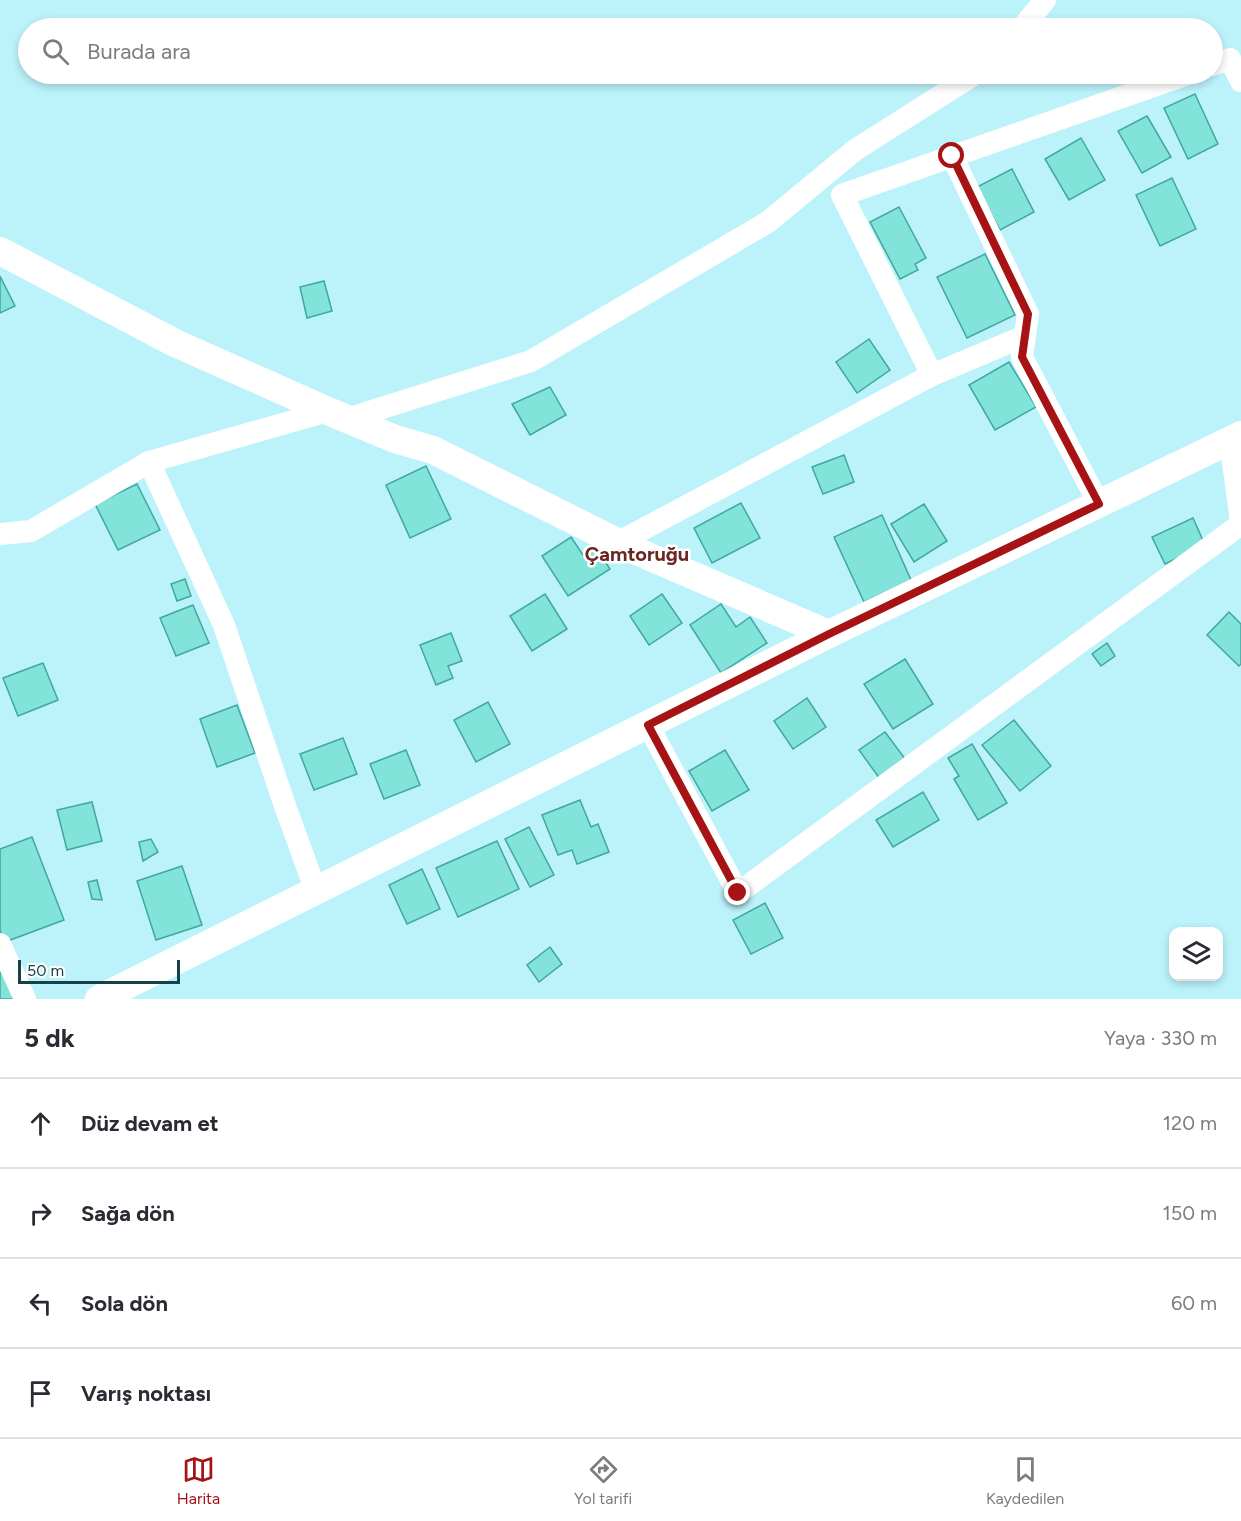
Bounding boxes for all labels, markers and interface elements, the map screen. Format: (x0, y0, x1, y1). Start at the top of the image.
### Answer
search box (18, 18, 1223, 84)
icon: search (39, 35, 72, 68)
text: Burada ara (87, 38, 191, 65)
route start (938, 142, 964, 168)
district label: Çamtoruğu (585, 542, 689, 566)
route end (724, 879, 750, 905)
map controls (1169, 927, 1223, 981)
button: layers (1169, 927, 1223, 981)
scale bar (18, 957, 180, 984)
text: 50 m (27, 961, 64, 980)
text: 5 dk (24, 1022, 75, 1054)
text: Yaya · 330 m (1104, 1026, 1217, 1050)
icon: ahead (24, 1107, 57, 1140)
text: Düz devam et (81, 1110, 218, 1137)
text: 120 m (1163, 1111, 1217, 1135)
icon: right (24, 1197, 57, 1230)
text: Sağa dön (81, 1200, 175, 1227)
text: 150 m (1162, 1201, 1217, 1225)
icon: left (24, 1287, 57, 1320)
text: Sola dön (81, 1290, 168, 1317)
text: 60 m (1171, 1291, 1217, 1315)
icon: arrive (24, 1377, 57, 1410)
text: Varış noktası (81, 1380, 211, 1407)
tab: Harita (177, 1453, 220, 1508)
tab: Yol tarifi (574, 1453, 632, 1508)
tab: Kaydedilen (986, 1453, 1064, 1508)

